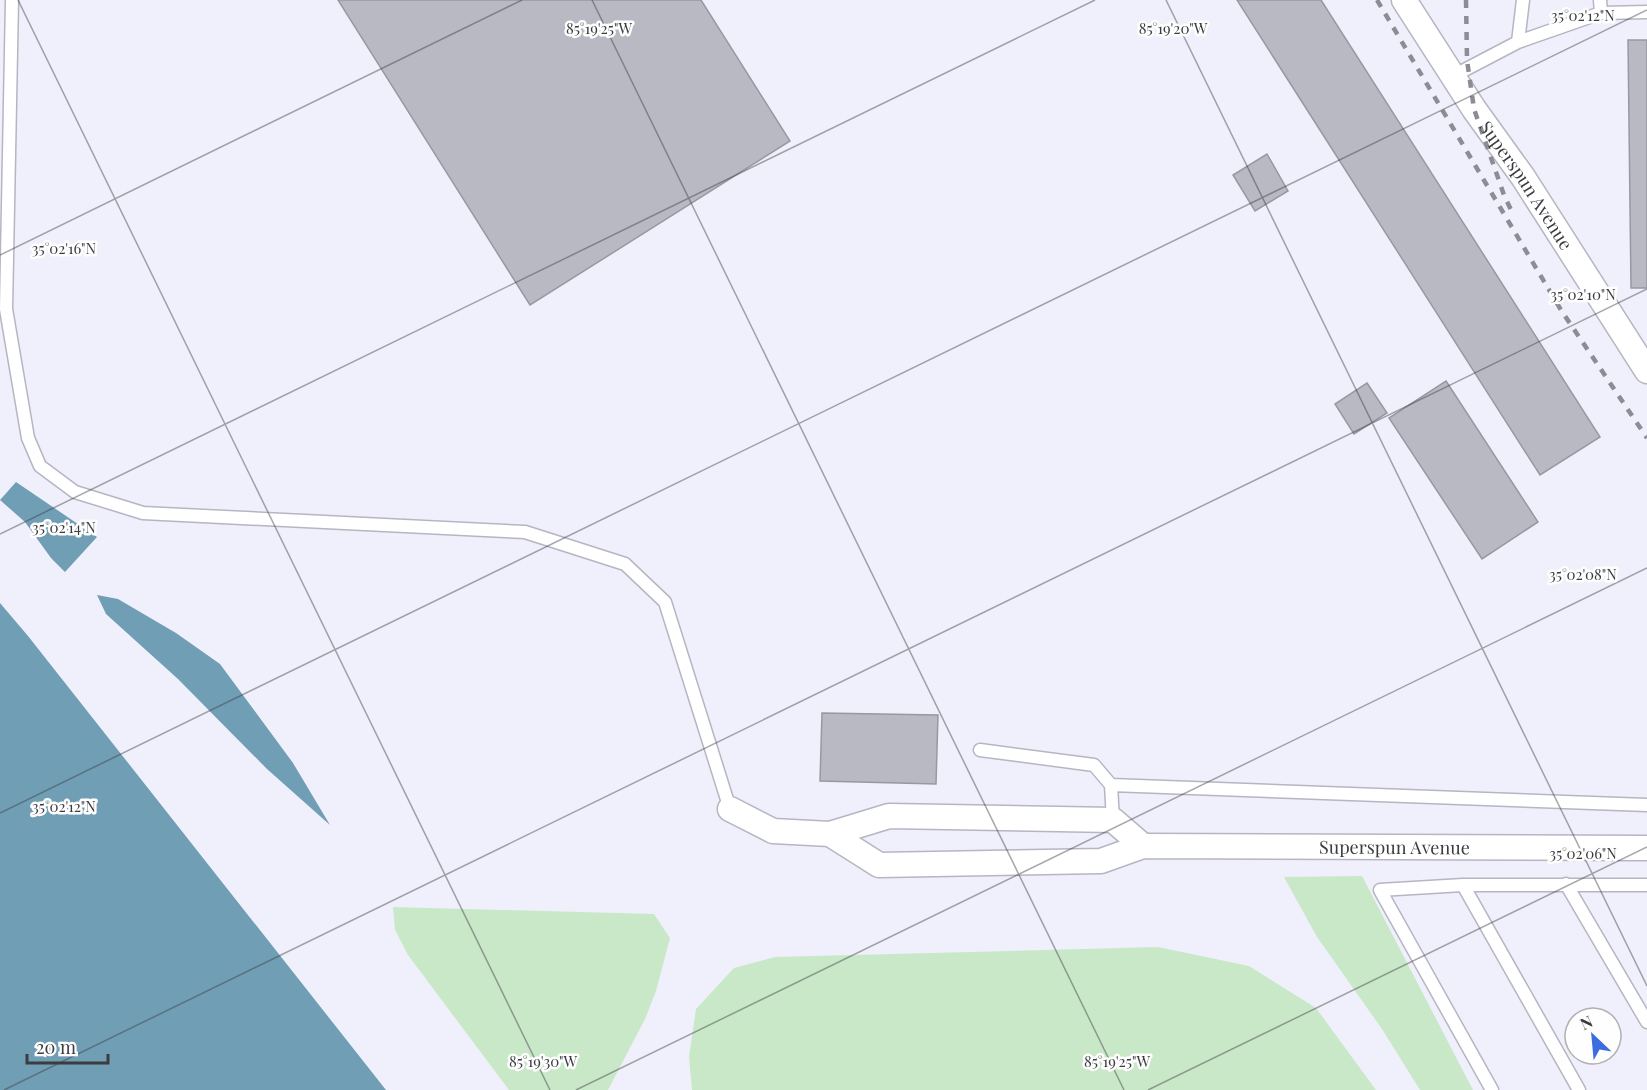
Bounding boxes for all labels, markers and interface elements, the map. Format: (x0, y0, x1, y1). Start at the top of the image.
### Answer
text: 35°02'12"N (1551, 5, 1615, 25)
text: 85°19'25"W (566, 18, 632, 38)
text: 85°19'20"W (1139, 18, 1208, 38)
street label: Superspun Avenue (1474, 116, 1578, 254)
text: 35°02'16"N (32, 238, 97, 258)
text: 35°02'10"N (1550, 284, 1616, 304)
text: 35°02'14"N (32, 517, 96, 537)
text: 35°02'08"N (1549, 564, 1617, 584)
text: 35°02'12"N (32, 796, 96, 816)
street label: Superspun Avenue (1319, 835, 1470, 859)
text: 35°02'06"N (1549, 843, 1617, 863)
north arrow (1563, 1006, 1623, 1066)
text: N (1576, 1010, 1596, 1034)
scale bar (27, 1027, 108, 1065)
text: 20 m (36, 1035, 76, 1059)
text: 85°19'30"W (509, 1051, 578, 1071)
text: 85°19'25"W (1084, 1051, 1150, 1071)

